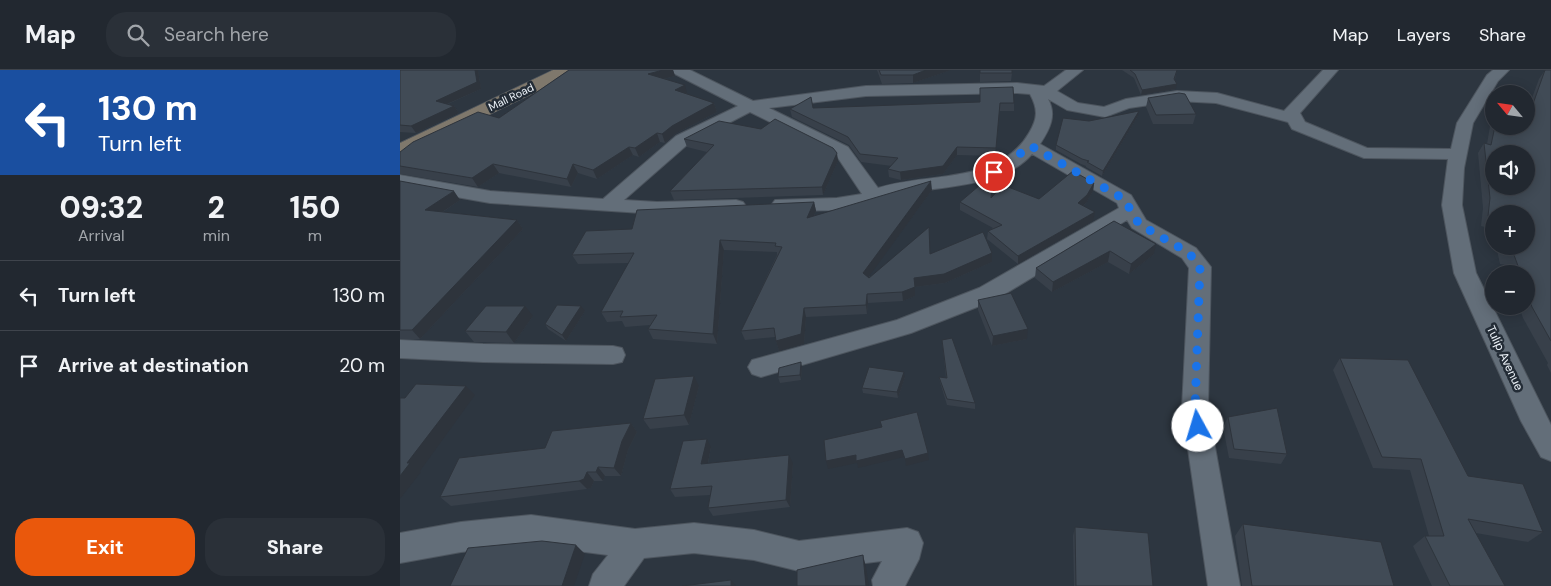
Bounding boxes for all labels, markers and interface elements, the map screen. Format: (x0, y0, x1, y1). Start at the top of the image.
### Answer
search box (106, 12, 456, 57)
text: Map (25, 19, 76, 50)
icon: search (124, 21, 152, 49)
text: Search here (164, 22, 269, 47)
text: Map (1333, 23, 1369, 47)
text: Layers (1397, 23, 1451, 47)
text: Share (1479, 23, 1526, 47)
street label: Mall Road (486, 80, 536, 114)
text: 130 m (98, 85, 198, 131)
north arrow (1485, 85, 1535, 135)
map controls (1485, 85, 1535, 315)
icon: left (15, 90, 80, 155)
text: Turn left (98, 129, 182, 158)
button: sound (1485, 145, 1535, 195)
pin (973, 151, 1015, 193)
icon: arrive (980, 158, 1008, 186)
text: 09:32 (60, 188, 143, 227)
text: 2 (208, 188, 225, 227)
text: 150 (289, 188, 340, 227)
button: + (1485, 205, 1535, 255)
text: Arrival (78, 225, 125, 246)
text: min (203, 225, 230, 246)
text: m (308, 225, 322, 246)
button: − (1485, 265, 1535, 315)
icon: left (15, 282, 43, 310)
text: Turn left (58, 283, 136, 308)
text: 130 m (333, 283, 385, 308)
street label: Tulip Avenue (1483, 323, 1527, 393)
icon: arrive (15, 352, 43, 380)
text: Arrive at destination (58, 353, 249, 378)
text: 20 m (339, 353, 385, 378)
position arrow (1171, 399, 1223, 451)
button: Exit (15, 518, 195, 576)
button: Share (205, 518, 385, 576)

